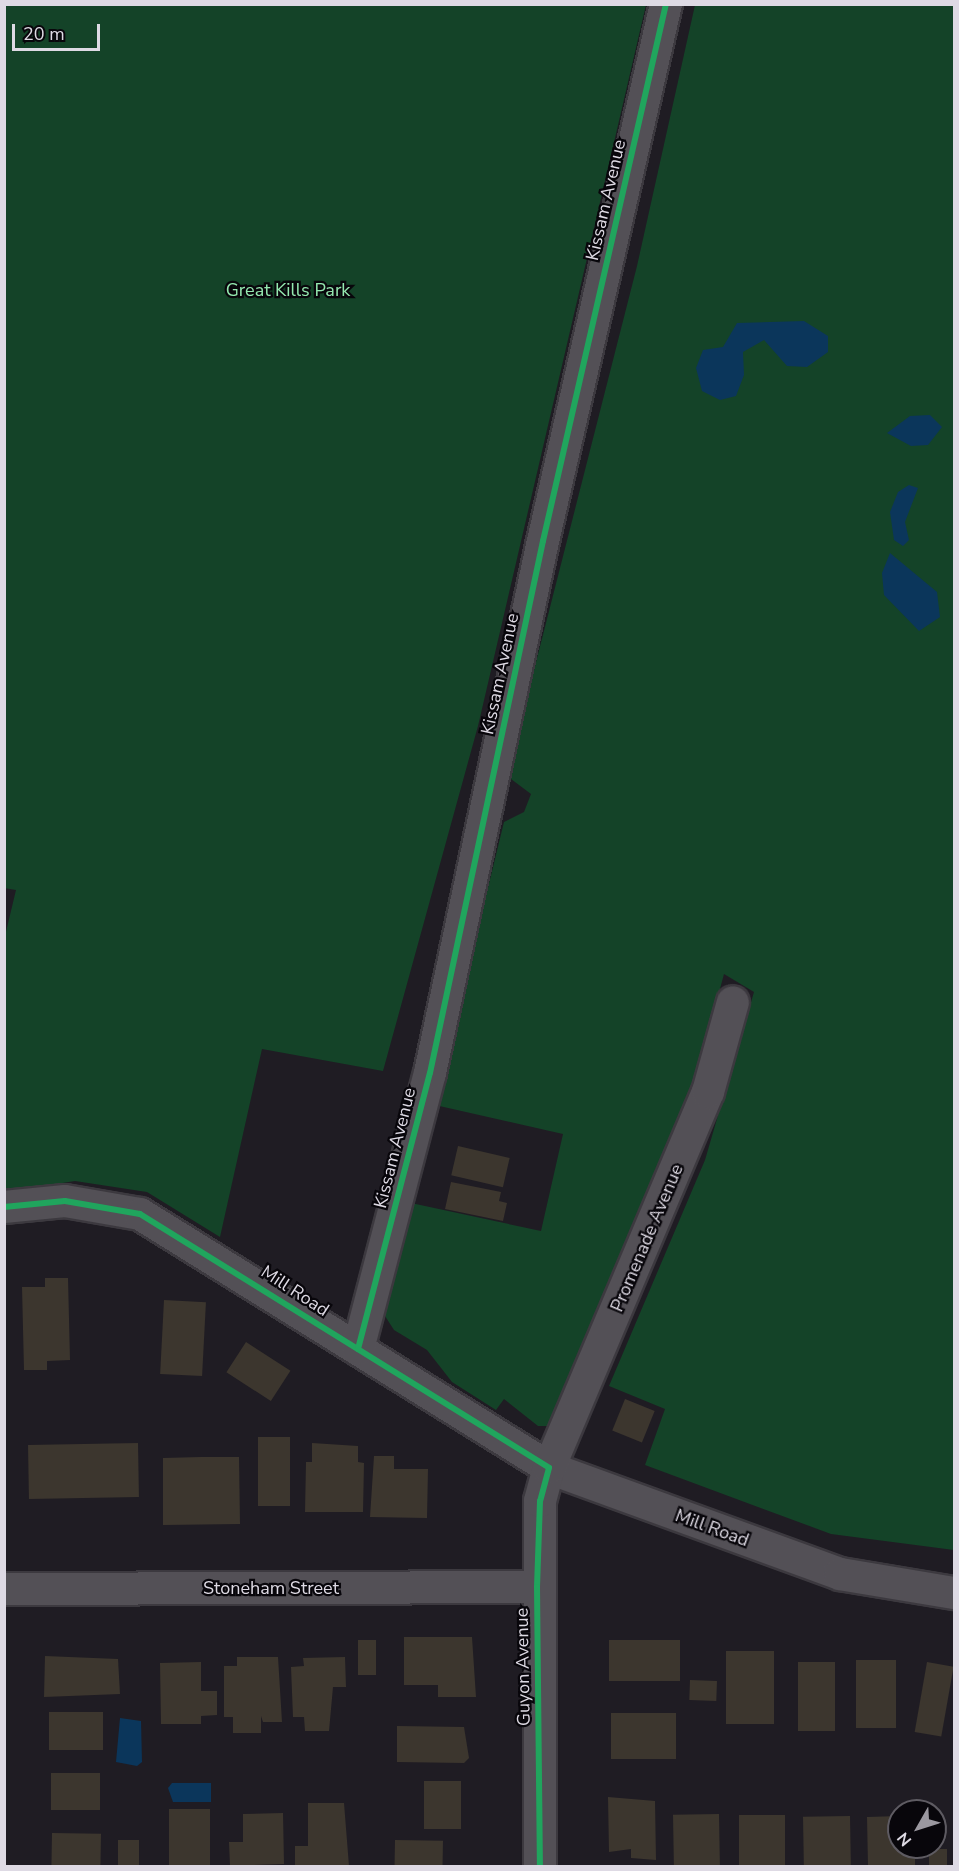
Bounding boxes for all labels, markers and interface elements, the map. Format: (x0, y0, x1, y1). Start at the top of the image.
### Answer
scale bar (15, 12, 104, 50)
text: 20 m (23, 22, 65, 46)
street label: Kissam Avenue (582, 137, 630, 263)
park label: Great Kills Park (226, 279, 350, 301)
street label: Kissam Avenue (477, 611, 523, 737)
street label: Kissam Avenue (370, 1085, 420, 1211)
street label: Promenade Avenue (606, 1161, 688, 1315)
street label: Mill Road (257, 1261, 333, 1321)
street label: Mill Road (672, 1505, 752, 1551)
street label: Stoneham Street (203, 1577, 339, 1599)
street label: Guyon Avenue (511, 1608, 535, 1726)
north arrow (887, 1799, 947, 1859)
text: N (892, 1827, 917, 1851)

